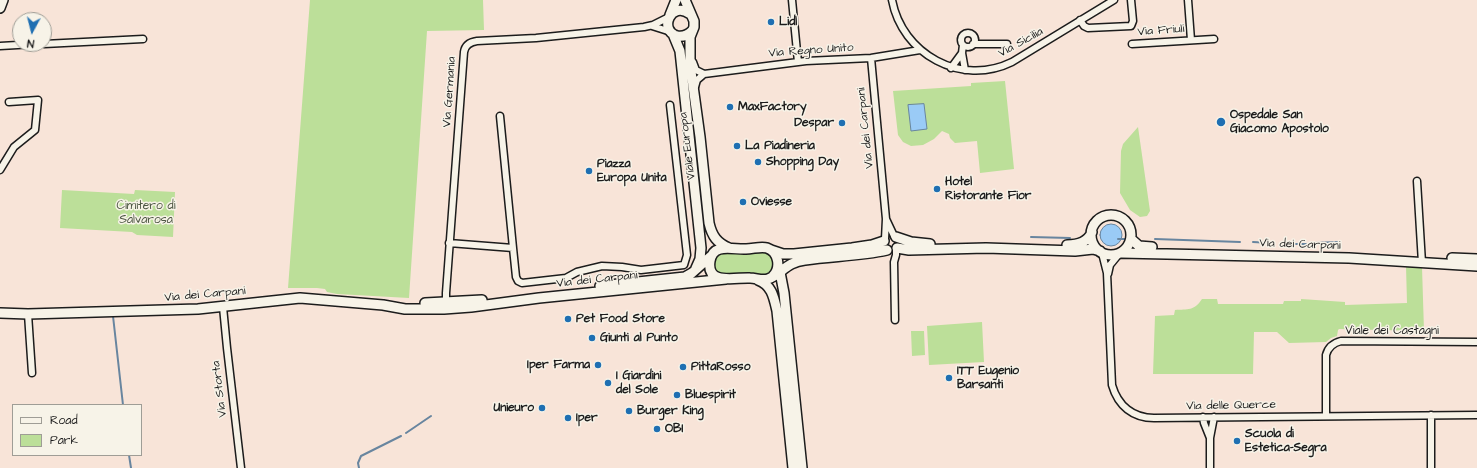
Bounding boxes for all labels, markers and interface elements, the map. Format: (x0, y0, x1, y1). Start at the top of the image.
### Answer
north arrow (12, 12, 52, 52)
place label: Lidl (779, 15, 797, 29)
marker: Lidl (766, 17, 776, 27)
street label: Via Friuli (1137, 22, 1185, 40)
street label: Via Sicilia (996, 25, 1046, 61)
text: N (26, 36, 35, 51)
street label: Via Regno Unito (768, 41, 854, 61)
street label: Via Germania (440, 56, 460, 128)
street label: Via dei Carpani (855, 87, 877, 169)
place label: MaxFactory (738, 100, 806, 114)
marker: MaxFactory (725, 102, 735, 112)
place label: Ospedale San Giacomo Apostolo (1230, 108, 1329, 136)
street label: Viale Europa (677, 111, 699, 181)
place label: Despar (794, 116, 834, 130)
marker: Ospedale San Giacomo Apostolo (1215, 116, 1227, 128)
marker: Despar (837, 118, 847, 128)
place label: La Piadineria (745, 139, 815, 153)
marker: La Piadineria (732, 141, 742, 151)
place label: Shopping Day (766, 155, 839, 169)
place label: Piazza Europa Unita (597, 157, 667, 185)
marker: Shopping Day (753, 157, 763, 167)
marker: Piazza Europa Unita (584, 166, 594, 176)
place label: Hotel Ristorante Fior (945, 175, 1031, 203)
marker: Hotel Ristorante Fior (932, 184, 942, 194)
place label: Oviesse (751, 195, 792, 209)
marker: Oviesse (738, 197, 748, 207)
park label: Cimitero di Salvarosa (117, 199, 175, 227)
street label: Via dei Carpani (1259, 236, 1341, 254)
street label: Via dei Carpani (556, 269, 638, 291)
street label: Via dei Carpani (164, 284, 246, 306)
place label: Pet Food Store (576, 312, 665, 326)
marker: Pet Food Store (563, 314, 573, 324)
street label: Viale dei Castagni (1345, 324, 1439, 338)
place label: Giunti al Punto (600, 331, 678, 345)
marker: Giunti al Punto (587, 333, 597, 343)
place label: Iper Farma (527, 358, 590, 372)
street label: Via Storta (209, 360, 231, 418)
marker: Iper Farma (593, 360, 603, 370)
place label: PittaRosso (691, 360, 750, 374)
marker: PittaRosso (678, 362, 688, 372)
place label: ITT Eugenio Barsanti (957, 364, 1019, 392)
place label: I Giardini del Sole (616, 369, 661, 397)
marker: ITT Eugenio Barsanti (944, 373, 954, 383)
marker: I Giardini del Sole (603, 378, 613, 388)
place label: Bluespirit (685, 388, 736, 402)
marker: Bluespirit (672, 390, 682, 400)
street label: Via delle Querce (1186, 398, 1276, 414)
place label: Unieuro (493, 401, 534, 415)
marker: Unieuro (537, 403, 547, 413)
legend (12, 404, 142, 456)
place label: Burger King (637, 404, 704, 418)
marker: Burger King (624, 406, 634, 416)
place label: Iper (576, 411, 598, 425)
text: Road (50, 412, 78, 429)
marker: Iper (563, 413, 573, 423)
place label: OBI (665, 422, 683, 436)
marker: OBI (652, 424, 662, 434)
place label: Scuola di Estetica-Segra (1245, 427, 1327, 455)
text: Park (50, 432, 78, 449)
marker: Scuola di Estetica-Segra (1232, 436, 1242, 446)

